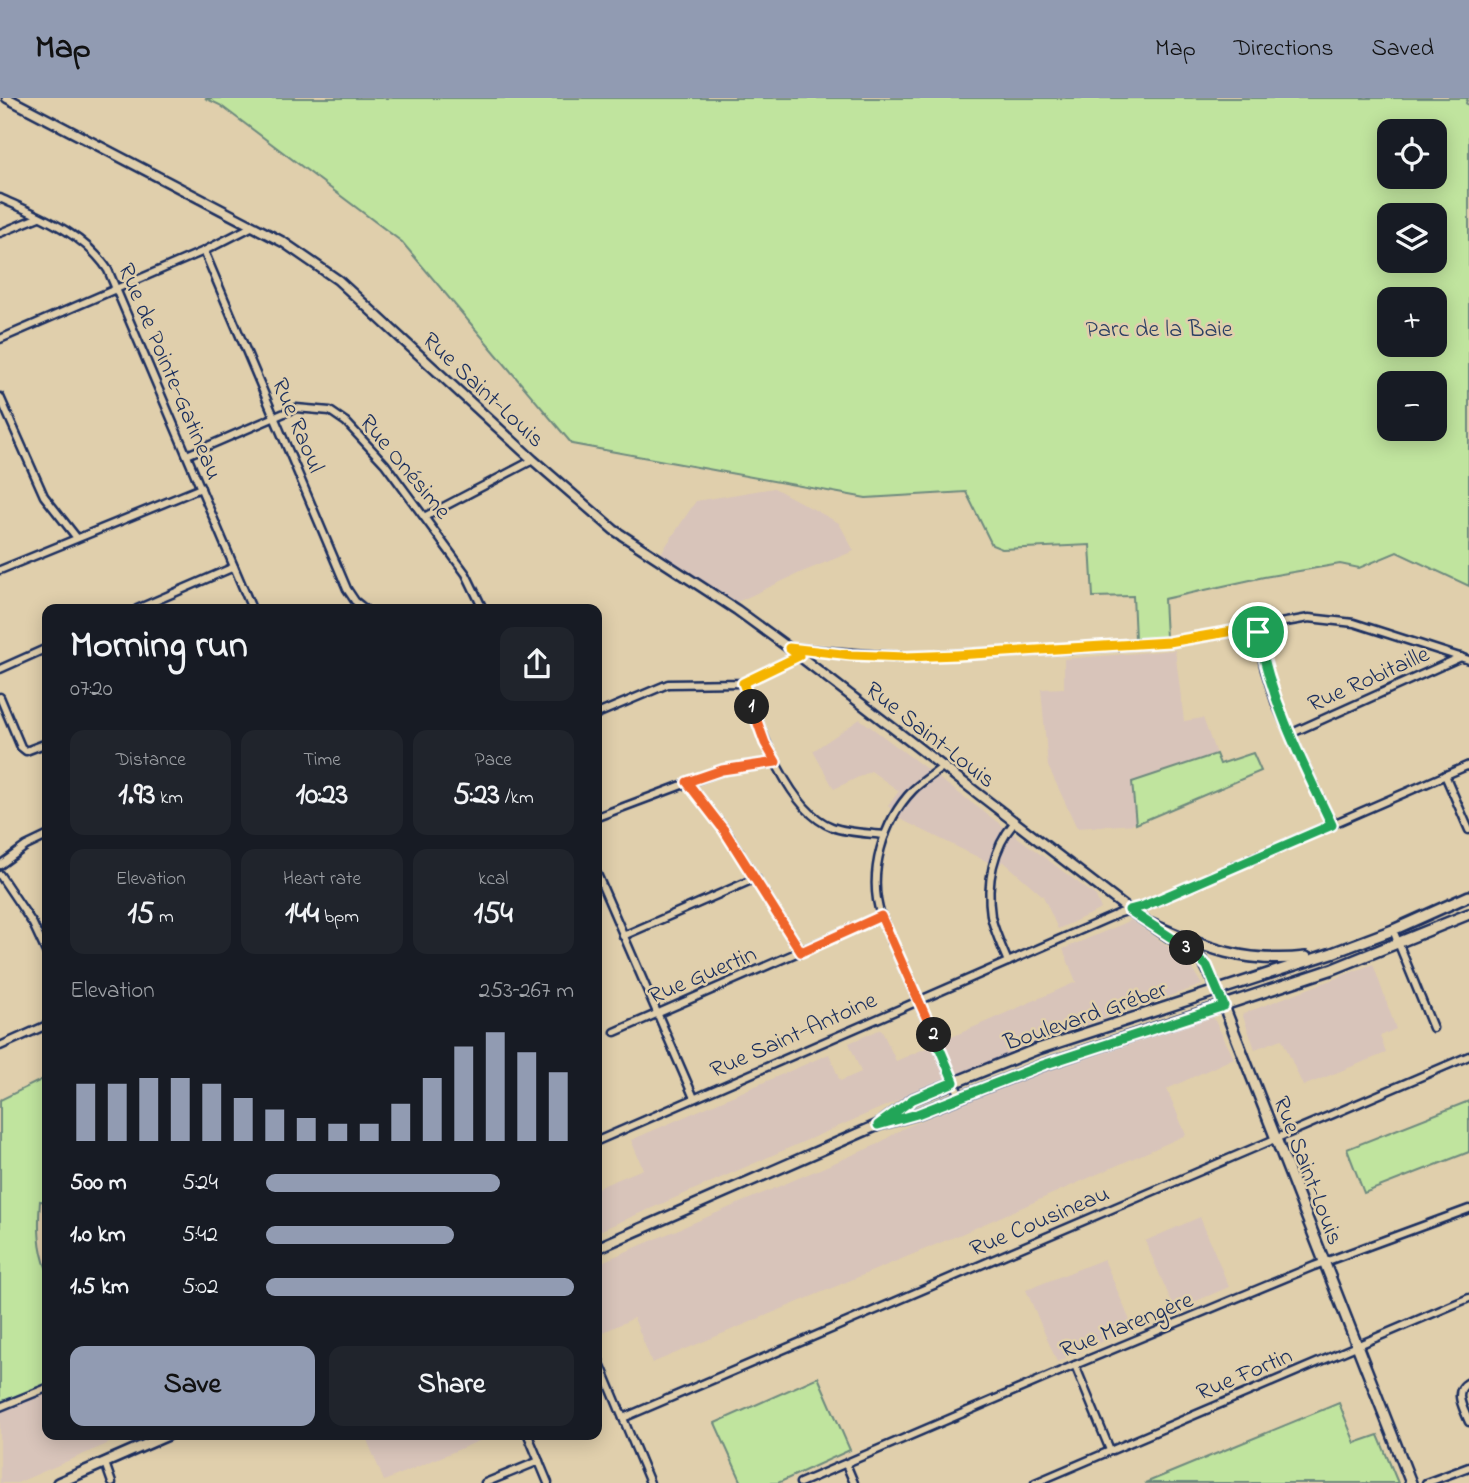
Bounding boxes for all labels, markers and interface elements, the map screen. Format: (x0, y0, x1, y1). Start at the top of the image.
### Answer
text: Map (35, 25, 91, 73)
text: Map (1155, 32, 1196, 67)
text: Directions (1234, 32, 1333, 67)
text: Saved (1371, 32, 1434, 67)
map controls (1377, 119, 1447, 441)
button: locate (1377, 119, 1447, 189)
button: layers (1377, 203, 1447, 273)
street label: Rue de Pointe-Gatineau (107, 258, 230, 486)
button: + (1377, 287, 1447, 357)
park label: Parc de la Baie (1086, 313, 1233, 348)
street label: Rue Saint-Louis (413, 325, 552, 457)
button: − (1377, 371, 1447, 441)
street label: Rue Raoul (261, 373, 332, 479)
street label: Rue Onésime (350, 407, 459, 528)
pin (1228, 602, 1288, 662)
icon: arrive (1239, 613, 1277, 651)
text: Morning run (70, 619, 248, 675)
button: share (500, 627, 574, 701)
street label: Rue Robitaille (1303, 638, 1436, 723)
text: 07:20 (70, 673, 113, 706)
street label: Rue Saint-Louis (857, 674, 1002, 798)
pin: 1 (734, 690, 770, 724)
text: 1 (748, 693, 755, 720)
text: Distance (116, 747, 186, 774)
text: Time (303, 747, 341, 774)
text: Pace (475, 747, 512, 774)
text: 1.93 (118, 774, 155, 818)
text: 10:23 (296, 774, 348, 818)
text: 5:23 (453, 774, 500, 818)
text: km (155, 785, 183, 812)
text: /km (500, 785, 534, 812)
text: Elevation (116, 866, 186, 893)
text: Heart rate (283, 866, 361, 893)
text: kcal (478, 866, 508, 893)
text: 15 (128, 893, 154, 937)
text: 144 (285, 893, 319, 937)
text: 154 (474, 893, 513, 937)
text: m (154, 904, 174, 931)
text: bpm (319, 904, 359, 931)
pin: 3 (1170, 930, 1204, 966)
text: 3 (1183, 934, 1190, 961)
street label: Rue Guertin (643, 938, 763, 1015)
street label: Boulevard Gréber (999, 973, 1173, 1062)
text: Elevation (70, 975, 155, 1008)
text: 253–267 m (479, 975, 574, 1008)
street label: Rue Saint-Antoine (705, 984, 883, 1089)
pin: 2 (916, 1018, 951, 1052)
text: 2 (929, 1021, 938, 1048)
street label: Rue Saint-Louis (1262, 1091, 1351, 1250)
text: 500 m (70, 1167, 127, 1200)
text: 5:24 (182, 1167, 218, 1200)
street label: Rue Cousineau (965, 1177, 1115, 1267)
text: 1.0 km (70, 1219, 126, 1252)
text: 5:42 (182, 1219, 218, 1252)
text: 1.5 km (70, 1271, 129, 1304)
text: 5:02 (182, 1271, 218, 1304)
street label: Rue Marengère (1055, 1284, 1199, 1369)
street label: Rue Fortin (1192, 1339, 1298, 1411)
button: Save (70, 1346, 315, 1426)
button: Share (329, 1346, 574, 1426)

